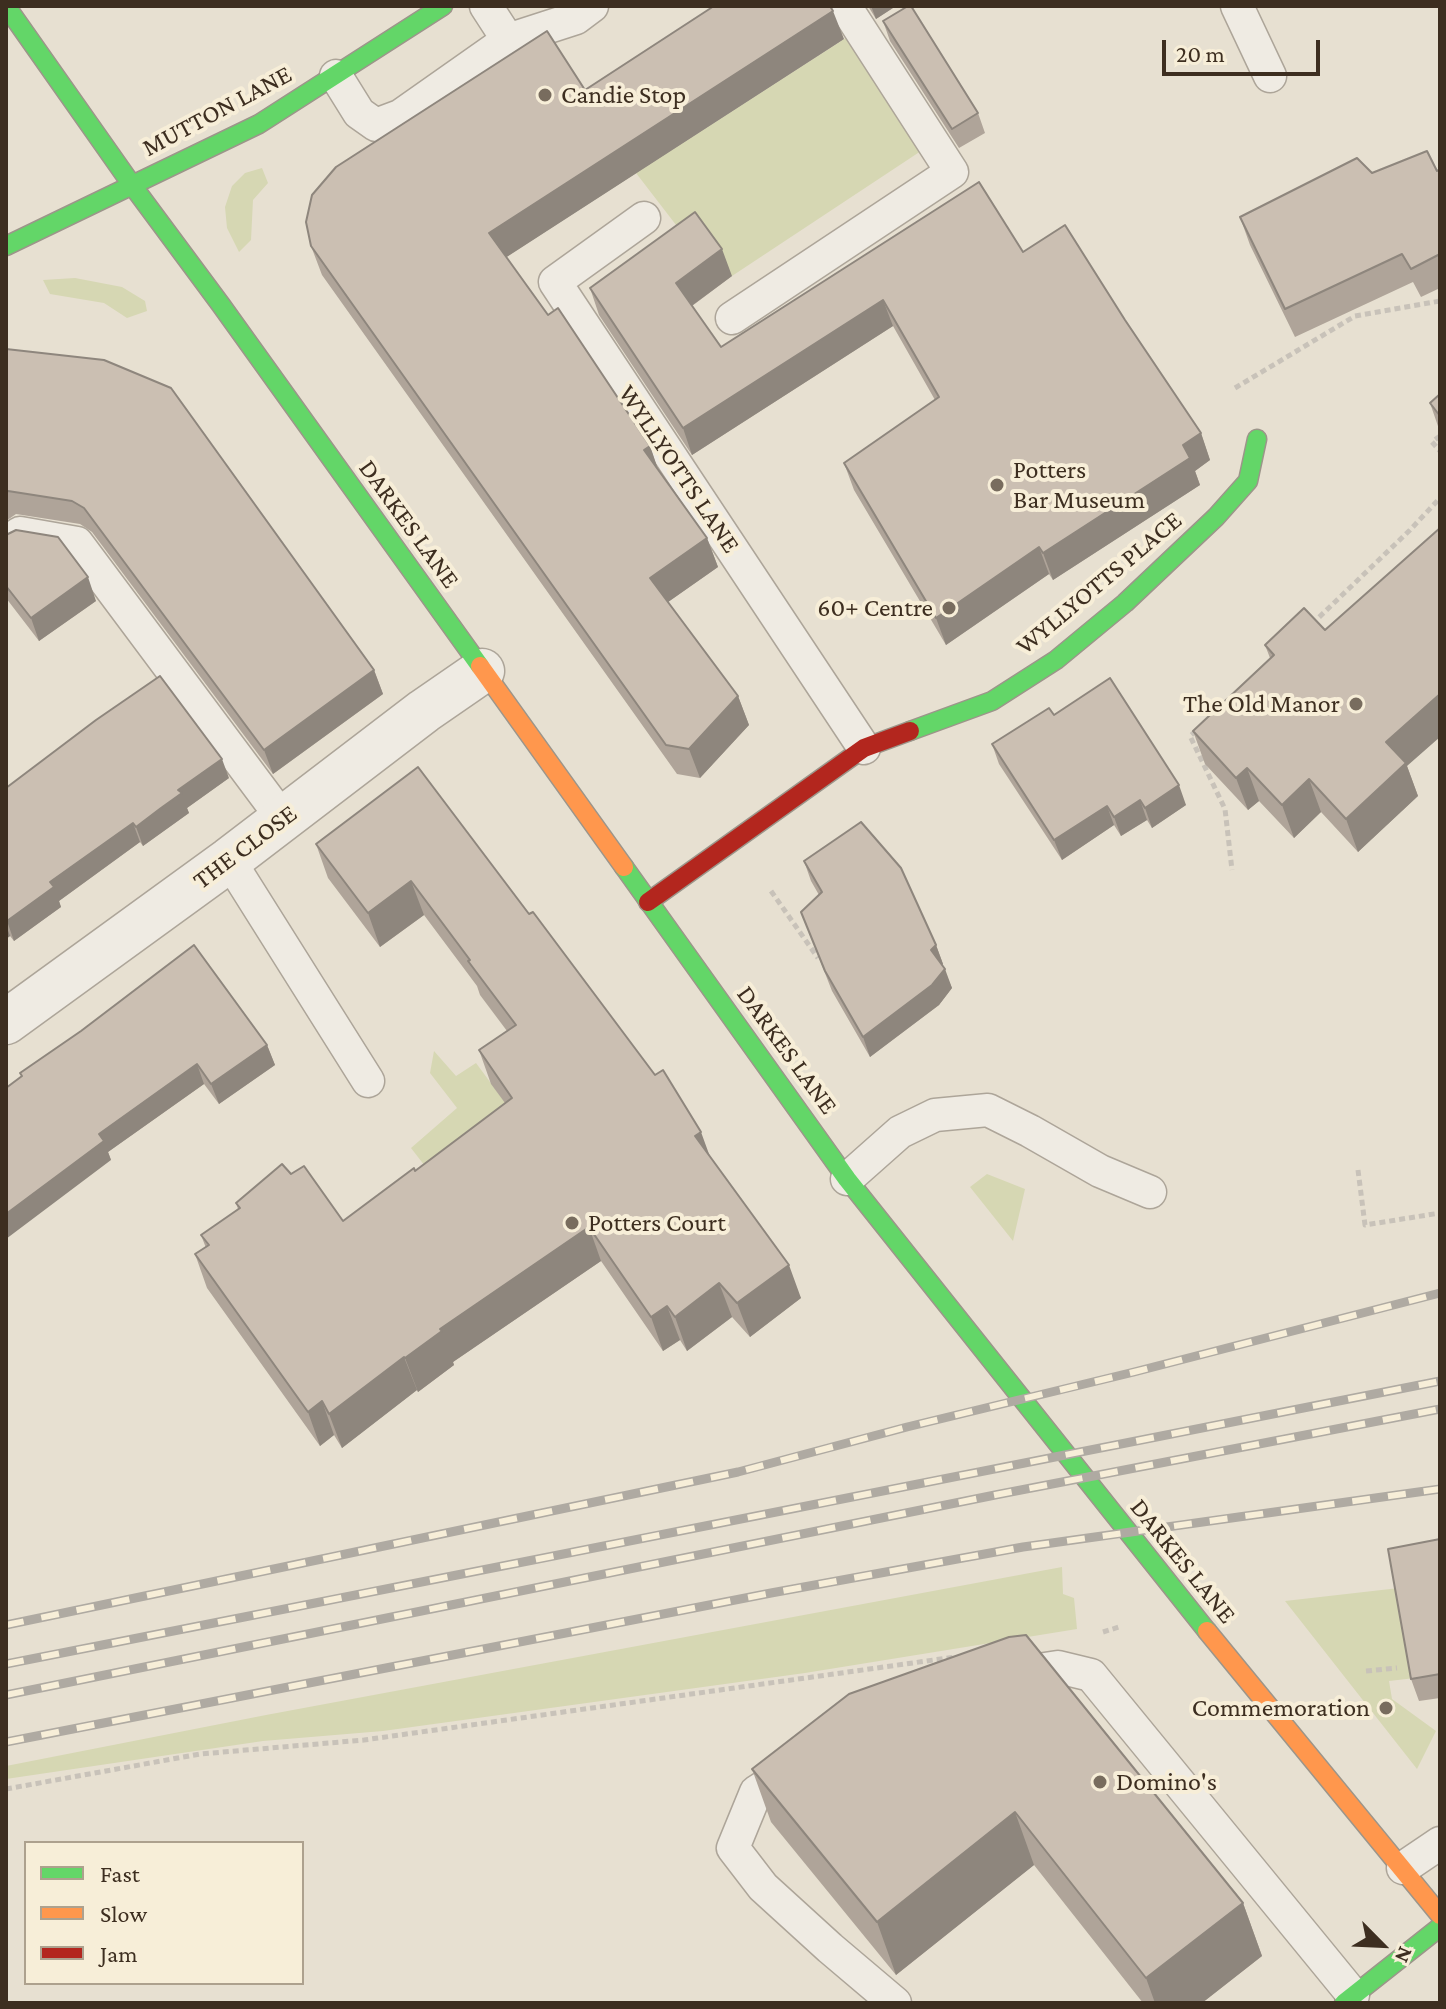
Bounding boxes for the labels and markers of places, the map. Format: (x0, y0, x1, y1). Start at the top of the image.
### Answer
place label: Candie Stop (561, 79, 686, 111)
marker: Candie Stop (536, 86, 554, 104)
place label: Potters Bar Museum (1013, 454, 1145, 516)
marker: Potters Bar Museum (988, 476, 1006, 494)
place label: 60+ Centre (817, 592, 933, 624)
marker: 60+ Centre (940, 599, 958, 617)
place label: The Old Manor (1183, 688, 1340, 720)
marker: The Old Manor (1347, 695, 1365, 713)
place label: Potters Court (588, 1207, 726, 1239)
marker: Potters Court (563, 1214, 581, 1232)
place label: Commemoration (1192, 1692, 1370, 1724)
marker: Commemoration (1377, 1699, 1395, 1717)
place label: Domino's (1116, 1766, 1217, 1798)
marker: Domino's (1091, 1773, 1109, 1791)

